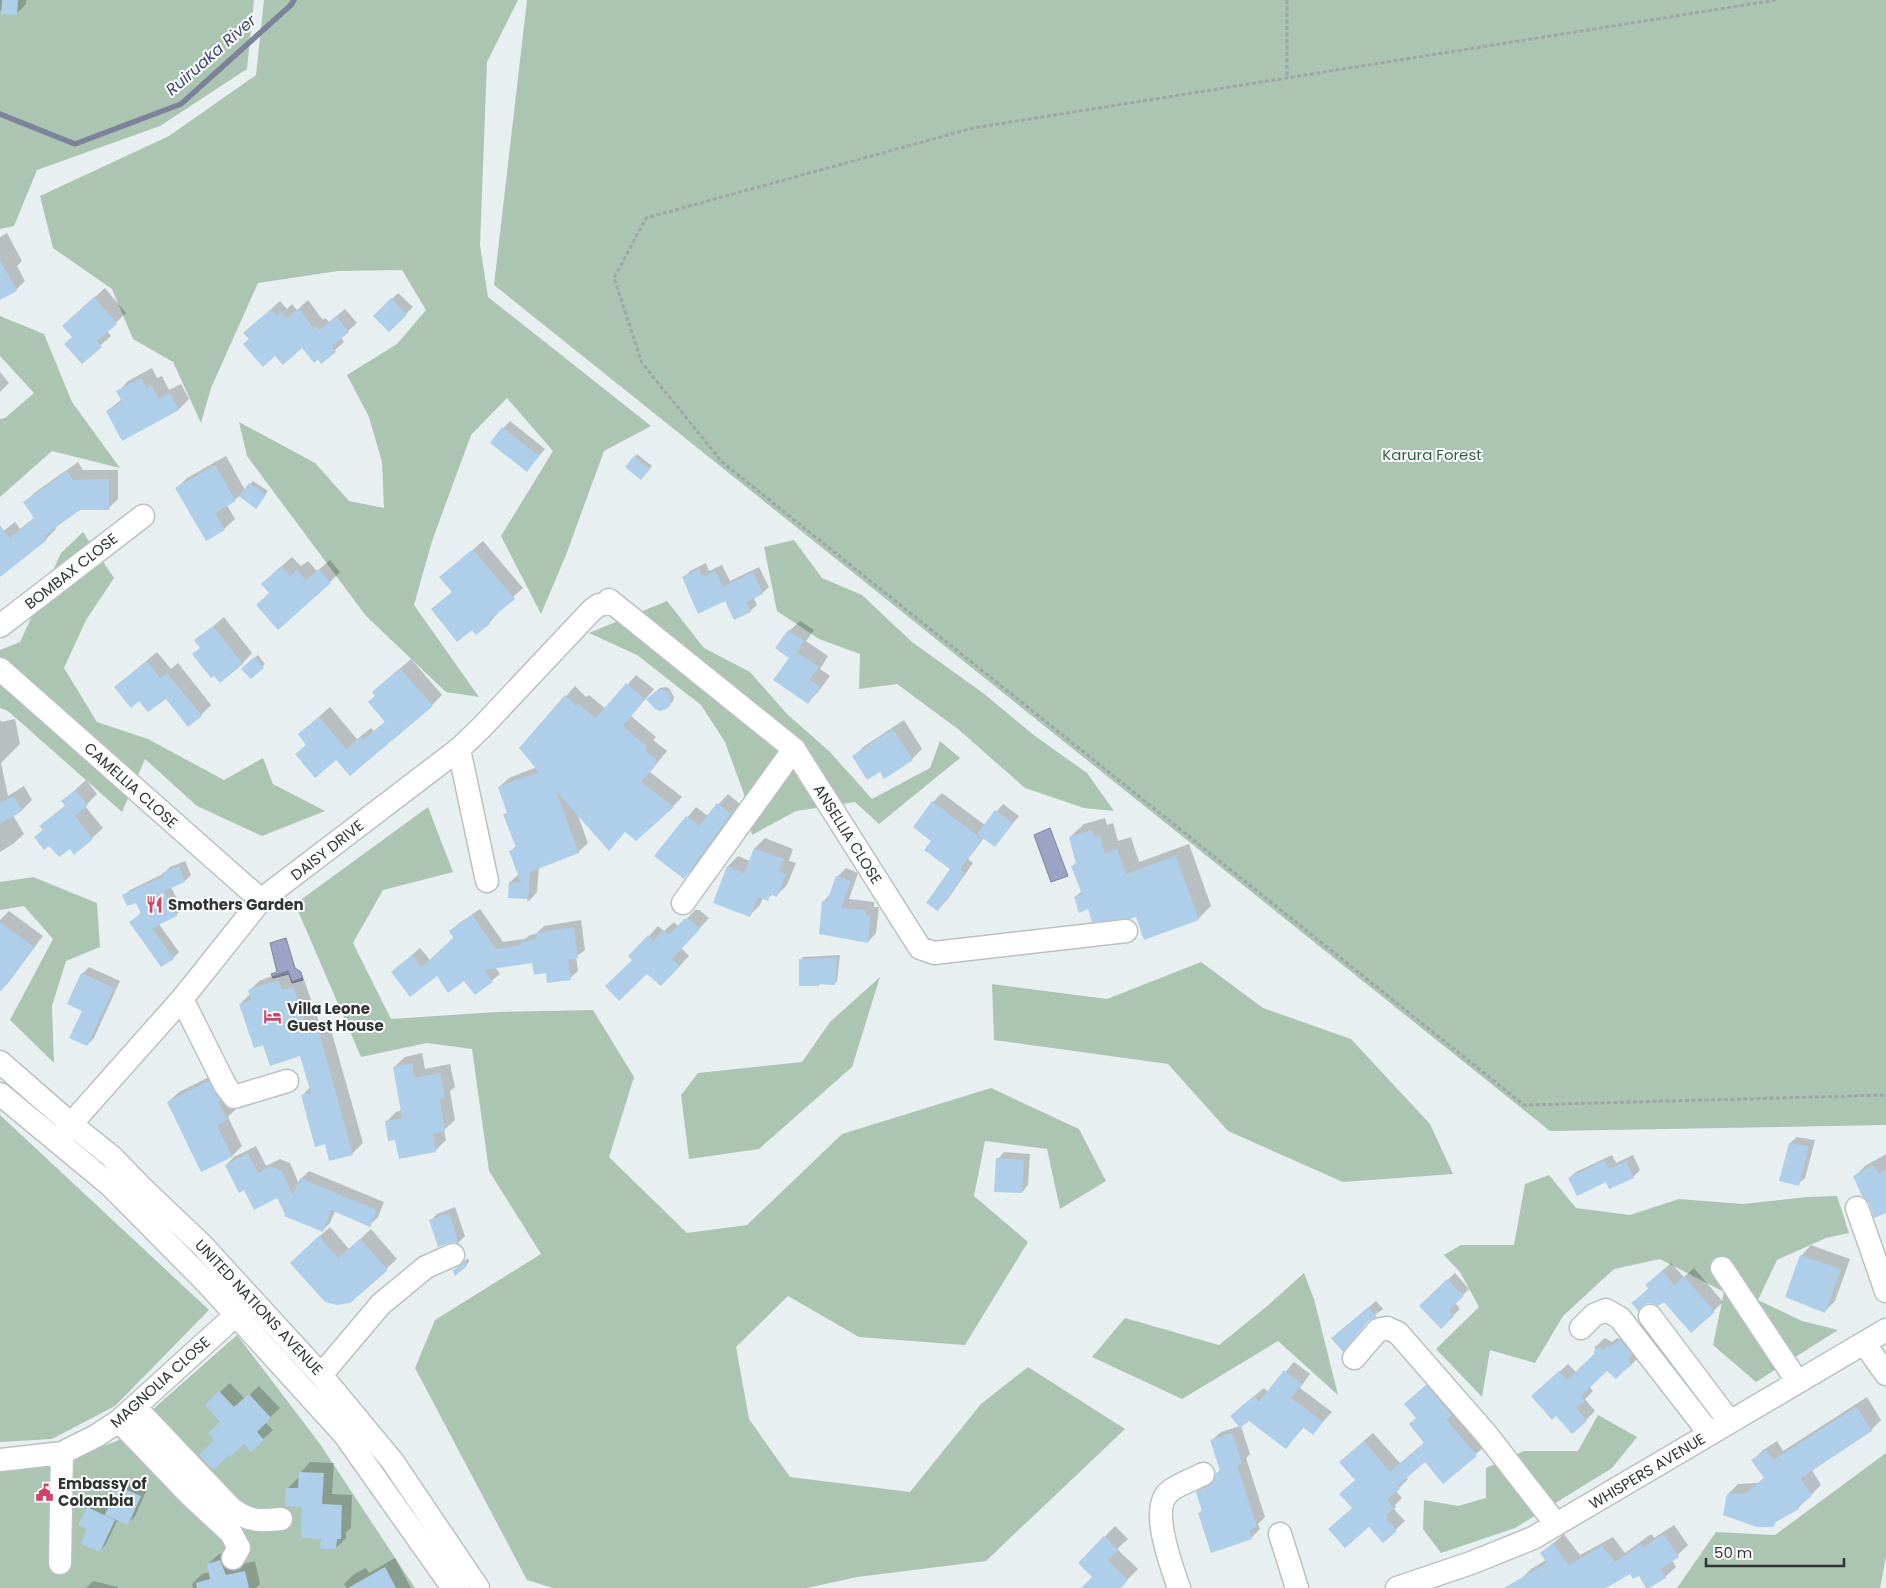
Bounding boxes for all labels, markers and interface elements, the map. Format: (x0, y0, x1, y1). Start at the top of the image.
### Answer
water label: Ruiruaka River (161, 8, 262, 101)
park label: Karura Forest (1382, 444, 1482, 465)
street label: BOMBAX CLOSE (20, 528, 122, 614)
street label: CAMELLIA CLOSE (80, 737, 182, 833)
street label: ANSELLIA CLOSE (809, 780, 887, 888)
street label: DAISY DRIVE (286, 815, 368, 885)
restaurant icon: Smothers Garden (144, 894, 164, 914)
place label: Smothers Garden (168, 894, 304, 915)
place label: Villa Leone Guest House (287, 998, 384, 1036)
hotel icon: Villa Leone Guest House (263, 1007, 283, 1027)
street label: UNITED NATIONS AVENUE (190, 1234, 328, 1380)
street label: MAGNOLIA CLOSE (106, 1331, 214, 1433)
street label: WHISPERS AVENUE (1585, 1428, 1709, 1514)
place label: Embassy of Colombia (58, 1473, 147, 1511)
public building icon: Embassy of Colombia (34, 1482, 54, 1502)
scale bar (1706, 1536, 1844, 1568)
text: 50 m (1714, 1542, 1752, 1563)

